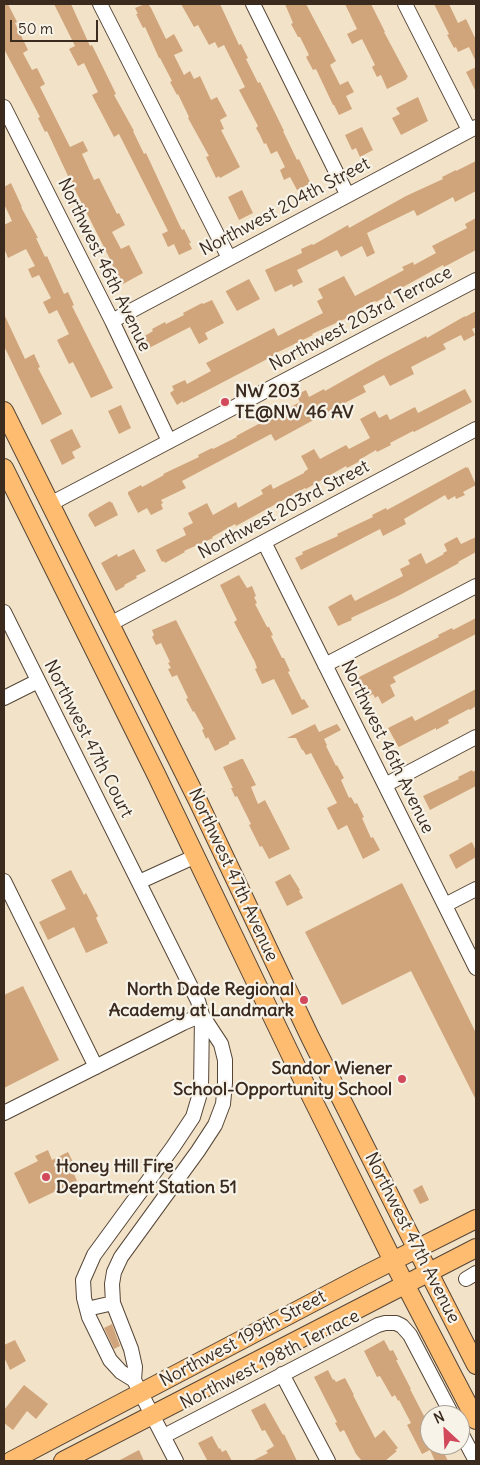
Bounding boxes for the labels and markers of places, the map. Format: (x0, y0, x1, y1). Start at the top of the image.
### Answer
place label: NW 203 TE@NW 46 AV (235, 381, 353, 424)
marker: NW 203 TE@NW 46 AV (219, 396, 231, 408)
place label: North Dade Regional Academy at Landmark (109, 979, 294, 1022)
marker: North Dade Regional Academy at Landmark (298, 994, 310, 1006)
place label: Sandor Wiener School-Opportunity School (173, 1058, 392, 1100)
marker: Sandor Wiener School-Opportunity School (396, 1073, 408, 1085)
place label: Honey Hill Fire Department Station 51 (56, 1156, 237, 1198)
marker: Honey Hill Fire Department Station 51 (40, 1171, 52, 1183)

